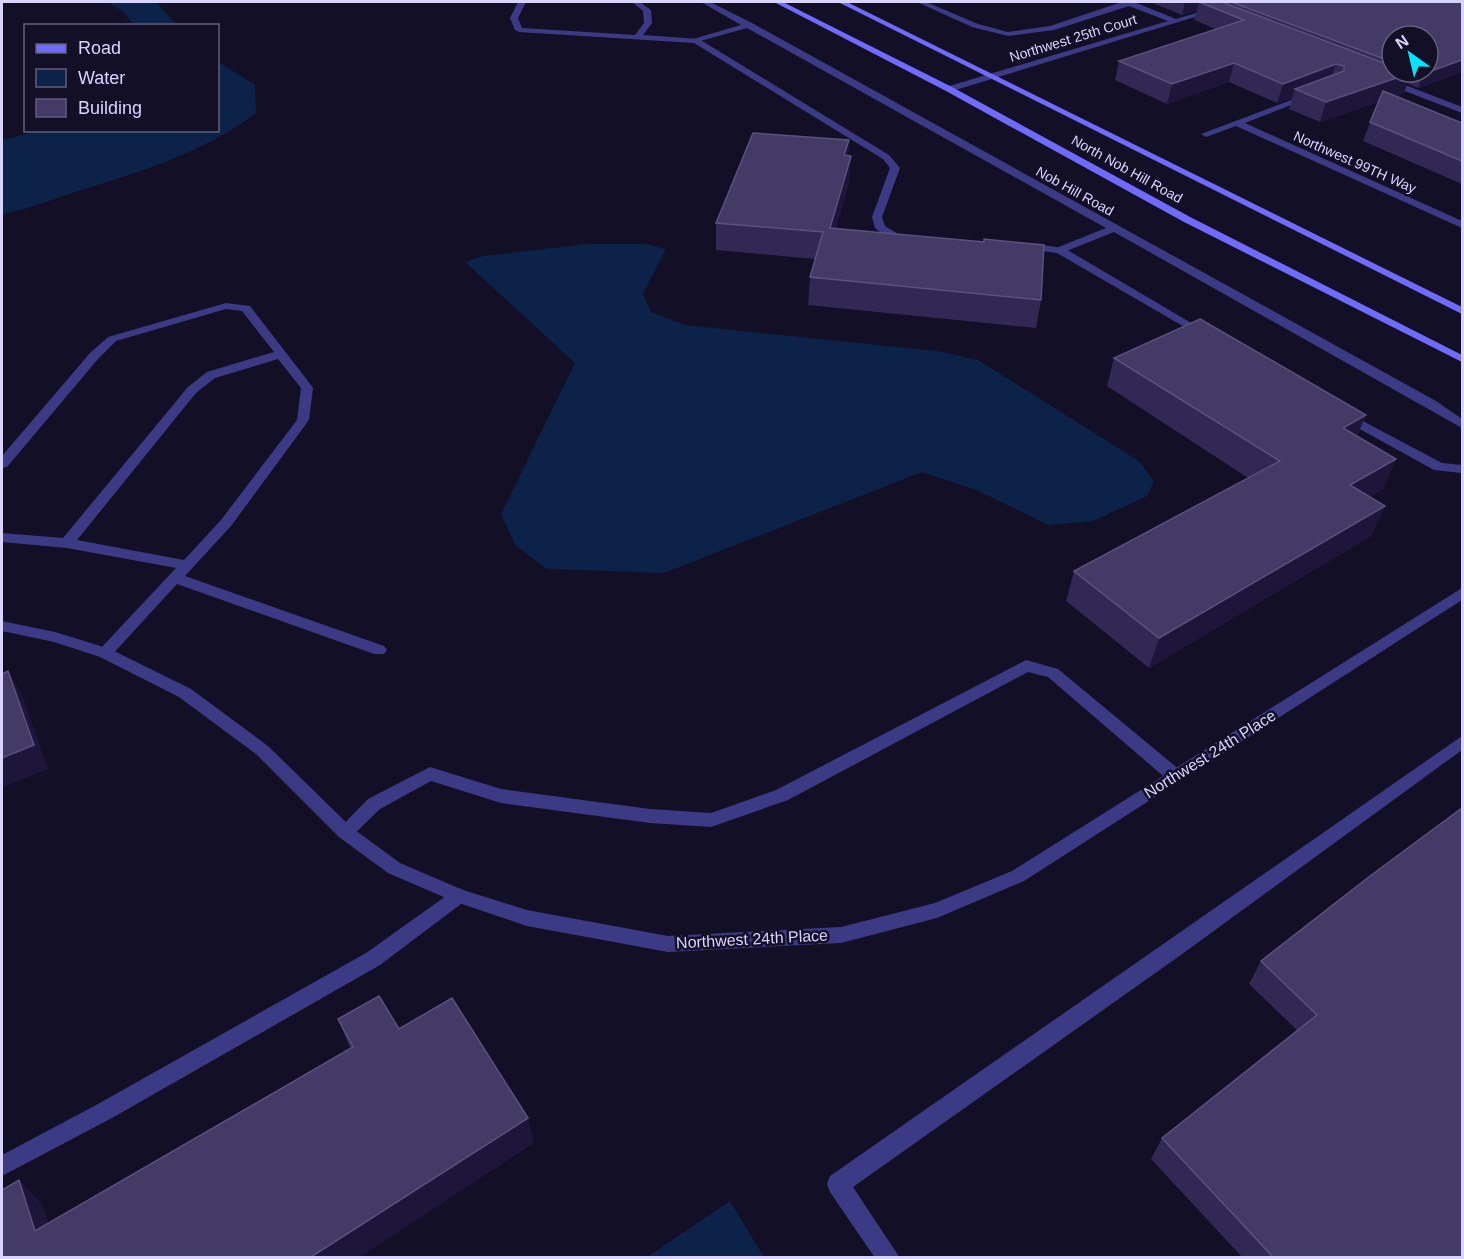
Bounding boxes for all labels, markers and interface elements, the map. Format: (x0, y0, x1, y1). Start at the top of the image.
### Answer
street label: Northwest 25th Court (1007, 11, 1139, 65)
legend (24, 24, 219, 132)
north arrow (1380, 24, 1440, 84)
text: N (1392, 32, 1411, 52)
text: Road (78, 38, 121, 58)
text: Water (78, 68, 125, 88)
text: Building (78, 98, 142, 118)
street label: Northwest 99TH Way (1291, 128, 1419, 196)
street label: North Nob Hill Road (1068, 131, 1186, 207)
street label: Nob Hill Road (1033, 163, 1117, 219)
street label: Northwest 24th Place (1141, 706, 1279, 802)
street label: Northwest 24th Place (676, 927, 828, 951)

